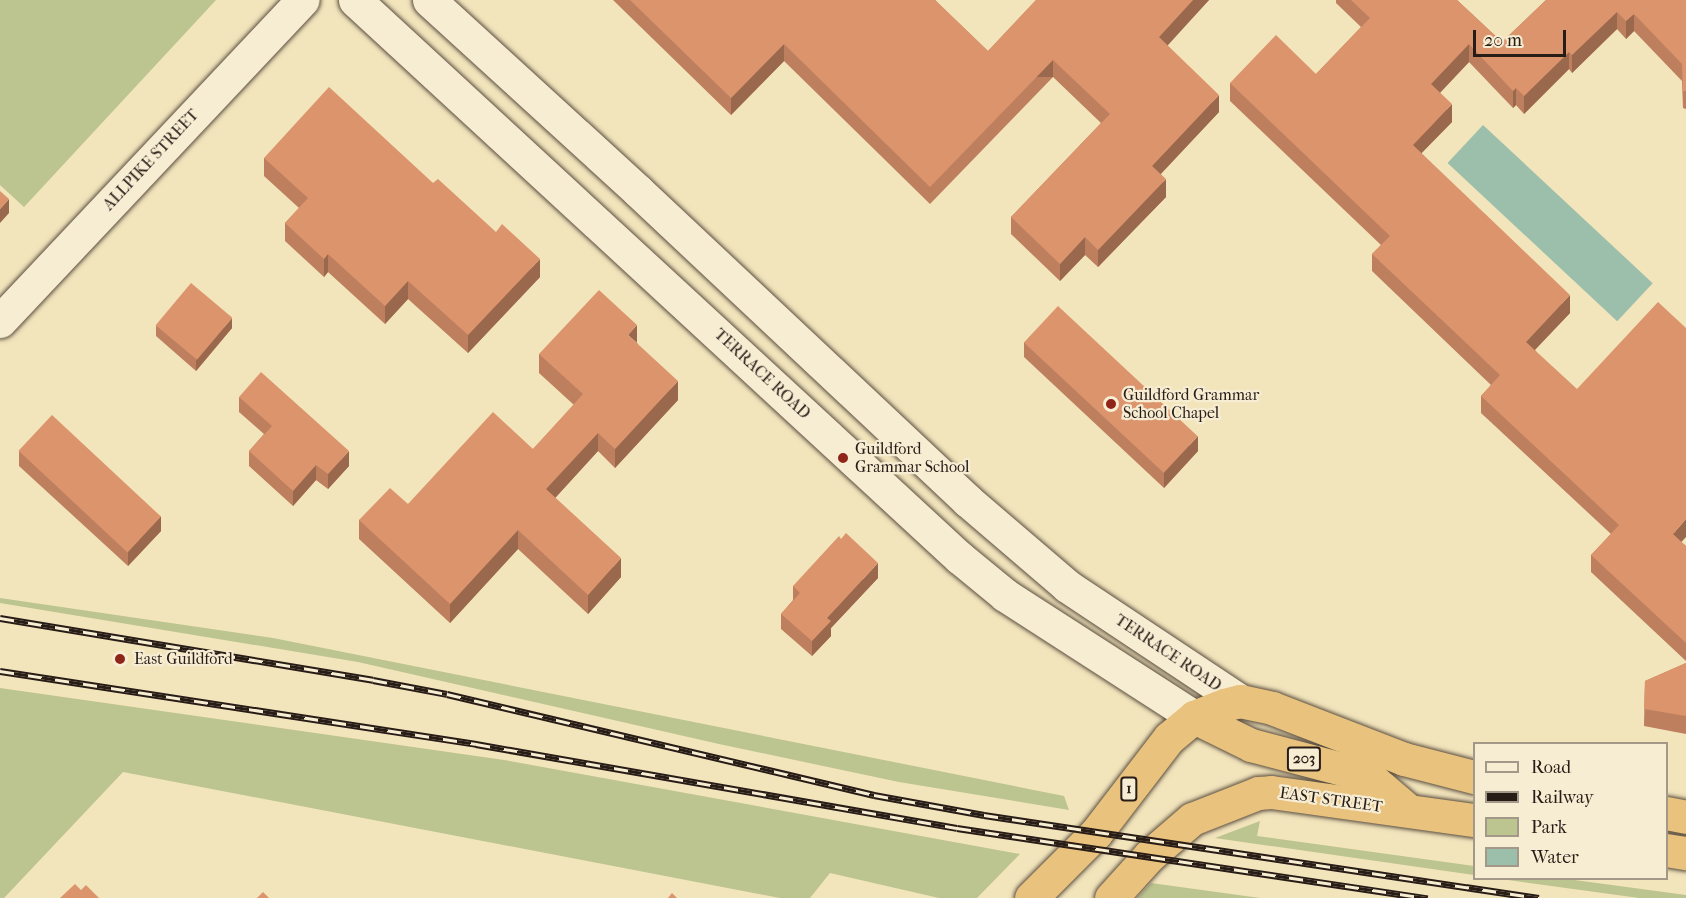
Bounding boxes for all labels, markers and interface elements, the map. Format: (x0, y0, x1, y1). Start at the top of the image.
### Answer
scale bar (1476, 18, 1569, 56)
text: 20 m (1484, 30, 1522, 51)
street label: ALLPIKE STREET (99, 105, 203, 215)
street label: TERRACE ROAD (710, 325, 814, 423)
place label: Guildford Grammar School Chapel (1123, 385, 1259, 423)
marker: Guildford Grammar School Chapel (1104, 397, 1118, 411)
place label: Guildford Grammar School (855, 439, 969, 477)
marker: Guildford Grammar School (836, 451, 850, 465)
street label: TERRACE ROAD (1111, 610, 1225, 696)
place label: East Guildford (134, 649, 233, 669)
marker: East Guildford (111, 650, 129, 668)
legend (1473, 742, 1668, 880)
road number: 203 (1286, 747, 1322, 771)
text: Road (1531, 757, 1571, 778)
road number: 1 (1120, 777, 1138, 801)
street label: EAST STREET (1278, 783, 1384, 817)
text: Railway (1531, 787, 1594, 808)
text: Park (1531, 817, 1567, 838)
text: Water (1531, 847, 1579, 868)

